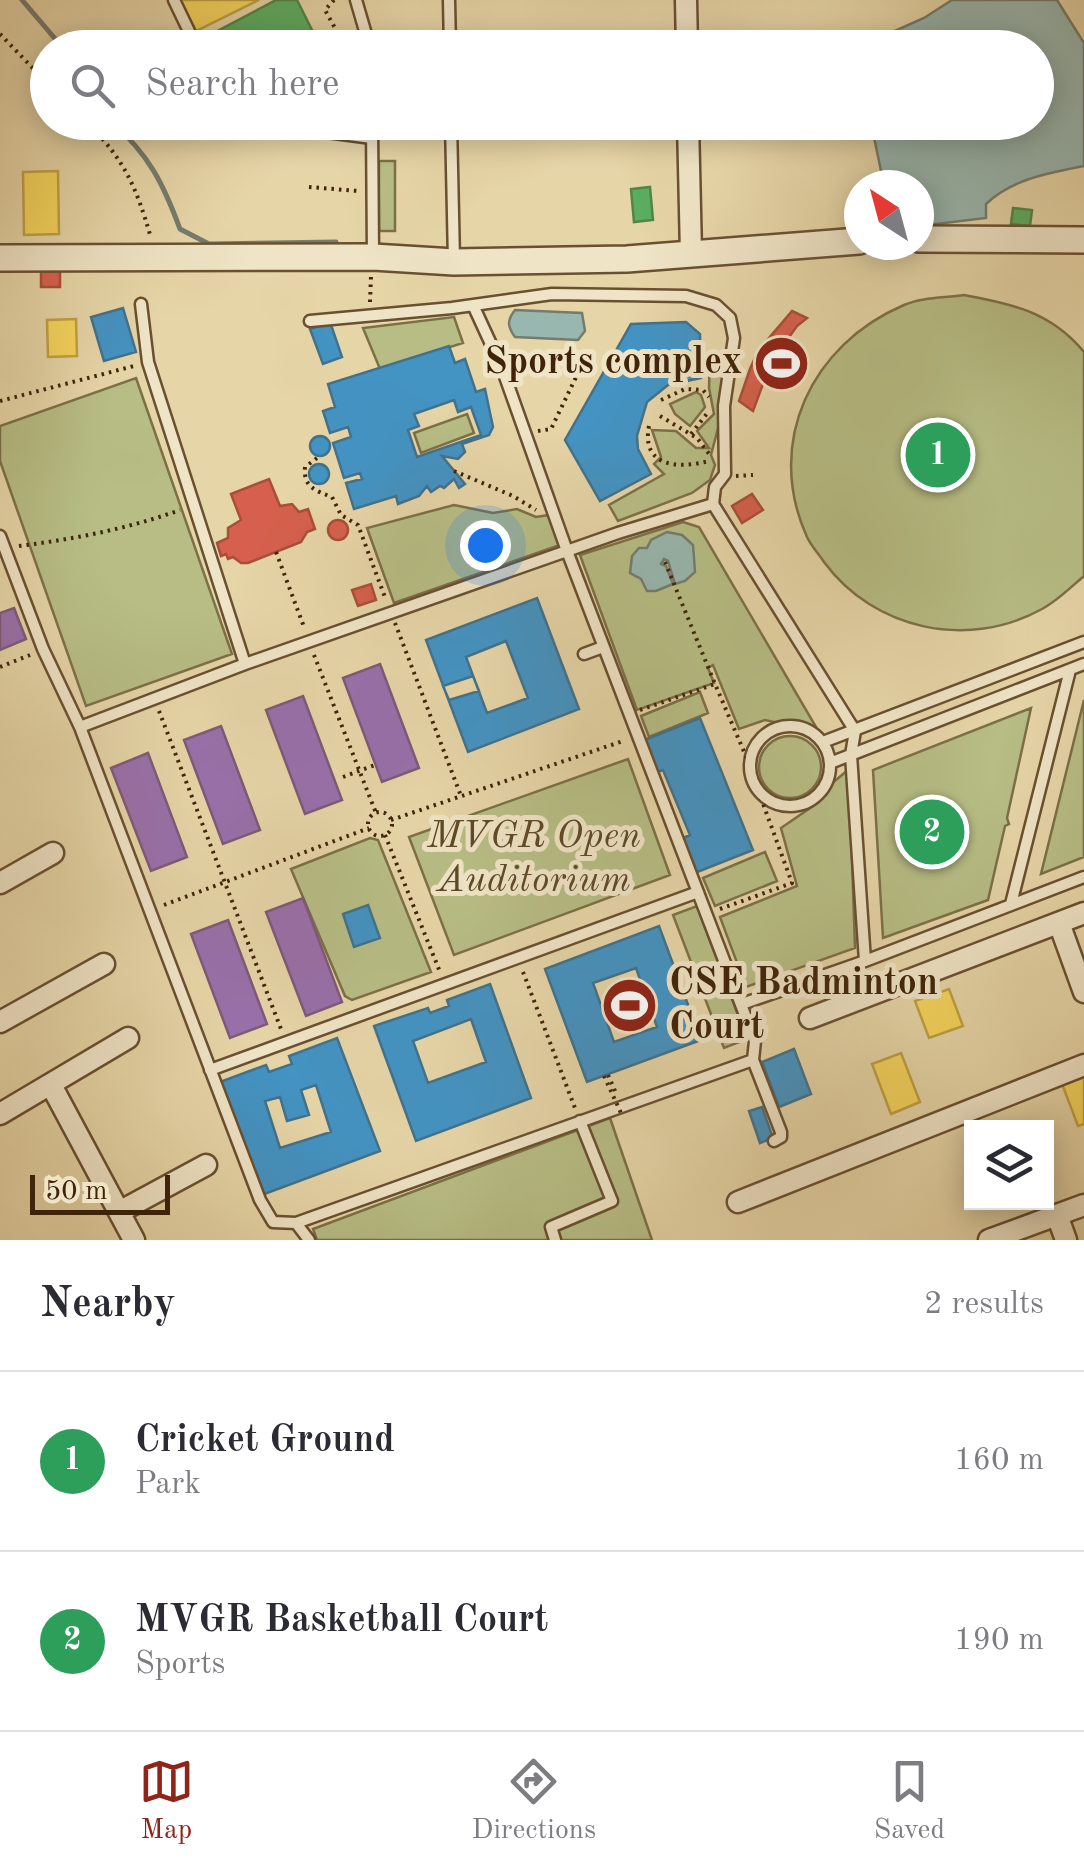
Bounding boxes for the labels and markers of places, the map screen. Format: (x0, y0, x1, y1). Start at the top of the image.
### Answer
sports icon: Sports complex (751, 333, 811, 393)
place label: Sports complex (484, 344, 742, 382)
pin: 1 (906, 418, 970, 492)
pin: 2 (900, 794, 964, 870)
place label: CSE Badminton Court (669, 965, 938, 1047)
sports icon: CSE Badminton Court (600, 976, 660, 1036)

